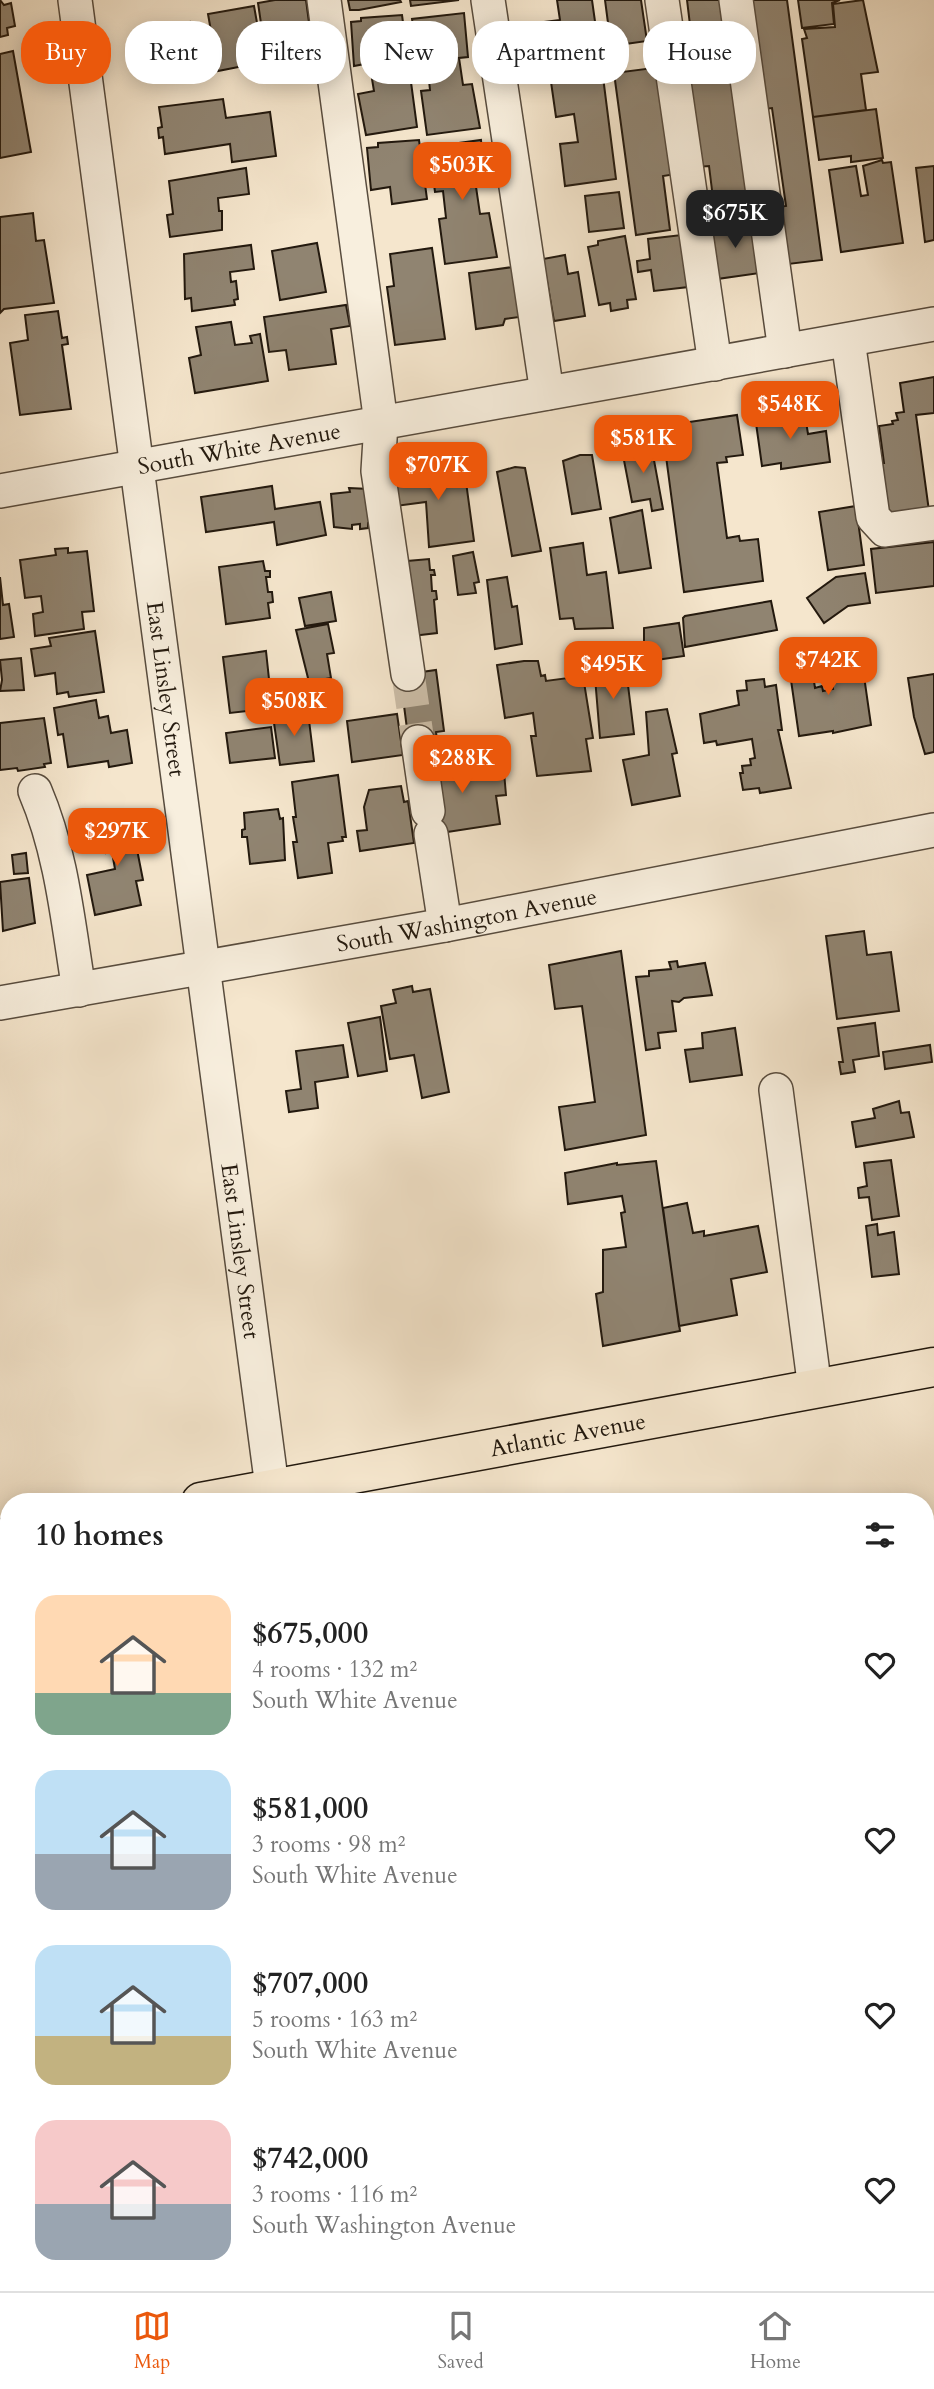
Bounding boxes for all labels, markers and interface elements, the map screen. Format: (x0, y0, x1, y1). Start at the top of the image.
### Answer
chip: Buy (21, 21, 111, 84)
chip: Rent (125, 21, 222, 84)
chip: Filters (236, 21, 346, 84)
chip: New (360, 21, 458, 84)
chip: Apartment (472, 21, 629, 84)
chip: House (643, 21, 756, 84)
pin: $503K (413, 142, 511, 202)
text: $503K (429, 149, 495, 180)
pin: $675K (686, 190, 784, 250)
text: $675K (702, 197, 768, 228)
pin: $548K (741, 382, 839, 441)
text: $548K (757, 388, 823, 419)
street label: South White Avenue (135, 415, 343, 482)
pin: $581K (594, 416, 692, 475)
text: $581K (610, 422, 676, 453)
pin: $707K (389, 442, 487, 502)
text: $707K (405, 449, 471, 480)
street label: East Linsley Street (139, 599, 193, 779)
pin: $742K (779, 638, 877, 697)
pin: $495K (564, 642, 662, 701)
text: $742K (795, 644, 861, 675)
text: $495K (580, 648, 646, 679)
pin: $508K (245, 678, 343, 738)
text: $508K (261, 685, 327, 716)
pin: $288K (413, 736, 511, 795)
text: $288K (429, 742, 495, 773)
pin: $297K (68, 808, 166, 868)
text: $297K (84, 815, 150, 846)
street label: South Washington Avenue (334, 880, 600, 959)
street label: East Linsley Street (214, 1162, 268, 1341)
street label: Atlantic Avenue (488, 1405, 648, 1464)
text: 10 homes (35, 1515, 164, 1556)
icon: filters (861, 1516, 899, 1554)
text: $675,000 (252, 1613, 368, 1654)
icon: home (91, 1623, 175, 1707)
icon: heart (861, 1646, 899, 1684)
text: 4 rooms · 132 m² (252, 1654, 417, 1685)
text: South White Avenue (252, 1685, 458, 1716)
text: $581,000 (252, 1788, 368, 1829)
icon: home (91, 1798, 175, 1882)
icon: heart (861, 1821, 899, 1859)
text: 3 rooms · 98 m² (252, 1829, 405, 1860)
text: South White Avenue (252, 1860, 458, 1891)
text: $707,000 (252, 1963, 368, 2004)
icon: home (91, 1973, 175, 2057)
icon: heart (861, 1996, 899, 2034)
text: 5 rooms · 163 m² (252, 2004, 417, 2035)
text: South White Avenue (252, 2035, 458, 2066)
text: $742,000 (252, 2138, 368, 2179)
icon: home (91, 2148, 175, 2232)
icon: heart (861, 2171, 899, 2209)
text: 3 rooms · 116 m² (252, 2179, 417, 2210)
text: South Washington Avenue (252, 2210, 516, 2241)
tab: Map (133, 2307, 171, 2375)
tab: Saved (438, 2307, 484, 2375)
tab: Home (750, 2307, 801, 2375)

